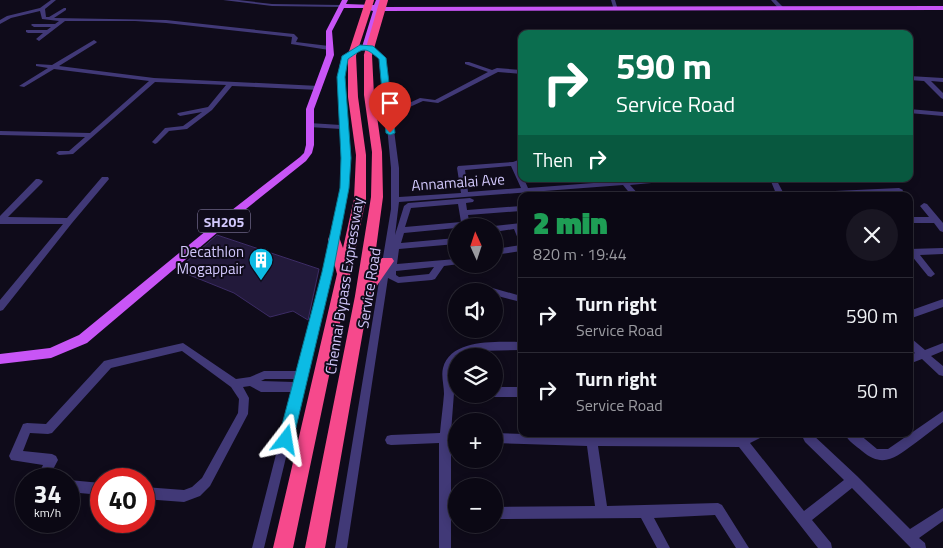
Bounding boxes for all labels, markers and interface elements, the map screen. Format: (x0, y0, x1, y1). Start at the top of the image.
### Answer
text: 590 m (616, 39, 712, 93)
icon: right (533, 50, 598, 115)
pin (369, 82, 411, 133)
text: Service Road (616, 87, 735, 121)
icon: arrive (376, 89, 404, 117)
text: Then (533, 145, 573, 174)
icon: right (583, 145, 611, 173)
street label: Annamalai Ave (411, 167, 505, 197)
street label: Chennai Bypass Expressway (319, 196, 369, 376)
text: 2 min (533, 200, 608, 246)
button: close (846, 209, 898, 261)
road number: SH205 (198, 210, 250, 232)
north arrow (448, 218, 502, 272)
map controls (448, 218, 503, 533)
place label: Decathlon Mogappair (177, 240, 244, 280)
text: 820 m · 19:44 (533, 242, 627, 266)
street label: Service Road (351, 246, 387, 330)
building icon: Decathlon Mogappair (248, 247, 274, 281)
button: sound (448, 283, 503, 338)
text: Turn right (576, 289, 657, 318)
icon: right (533, 301, 561, 329)
text: 590 m (846, 301, 898, 330)
text: Service Road (576, 318, 663, 342)
button: layers (448, 348, 503, 403)
text: Turn right (576, 364, 657, 393)
icon: right (533, 376, 561, 404)
text: 50 m (857, 376, 898, 405)
text: Service Road (576, 393, 663, 417)
position arrow (259, 413, 311, 465)
button: + (448, 413, 503, 468)
speed limit sign: 40 (90, 468, 155, 533)
text: 34 (33, 475, 62, 513)
button: − (448, 478, 503, 533)
text: km/h (34, 503, 61, 522)

